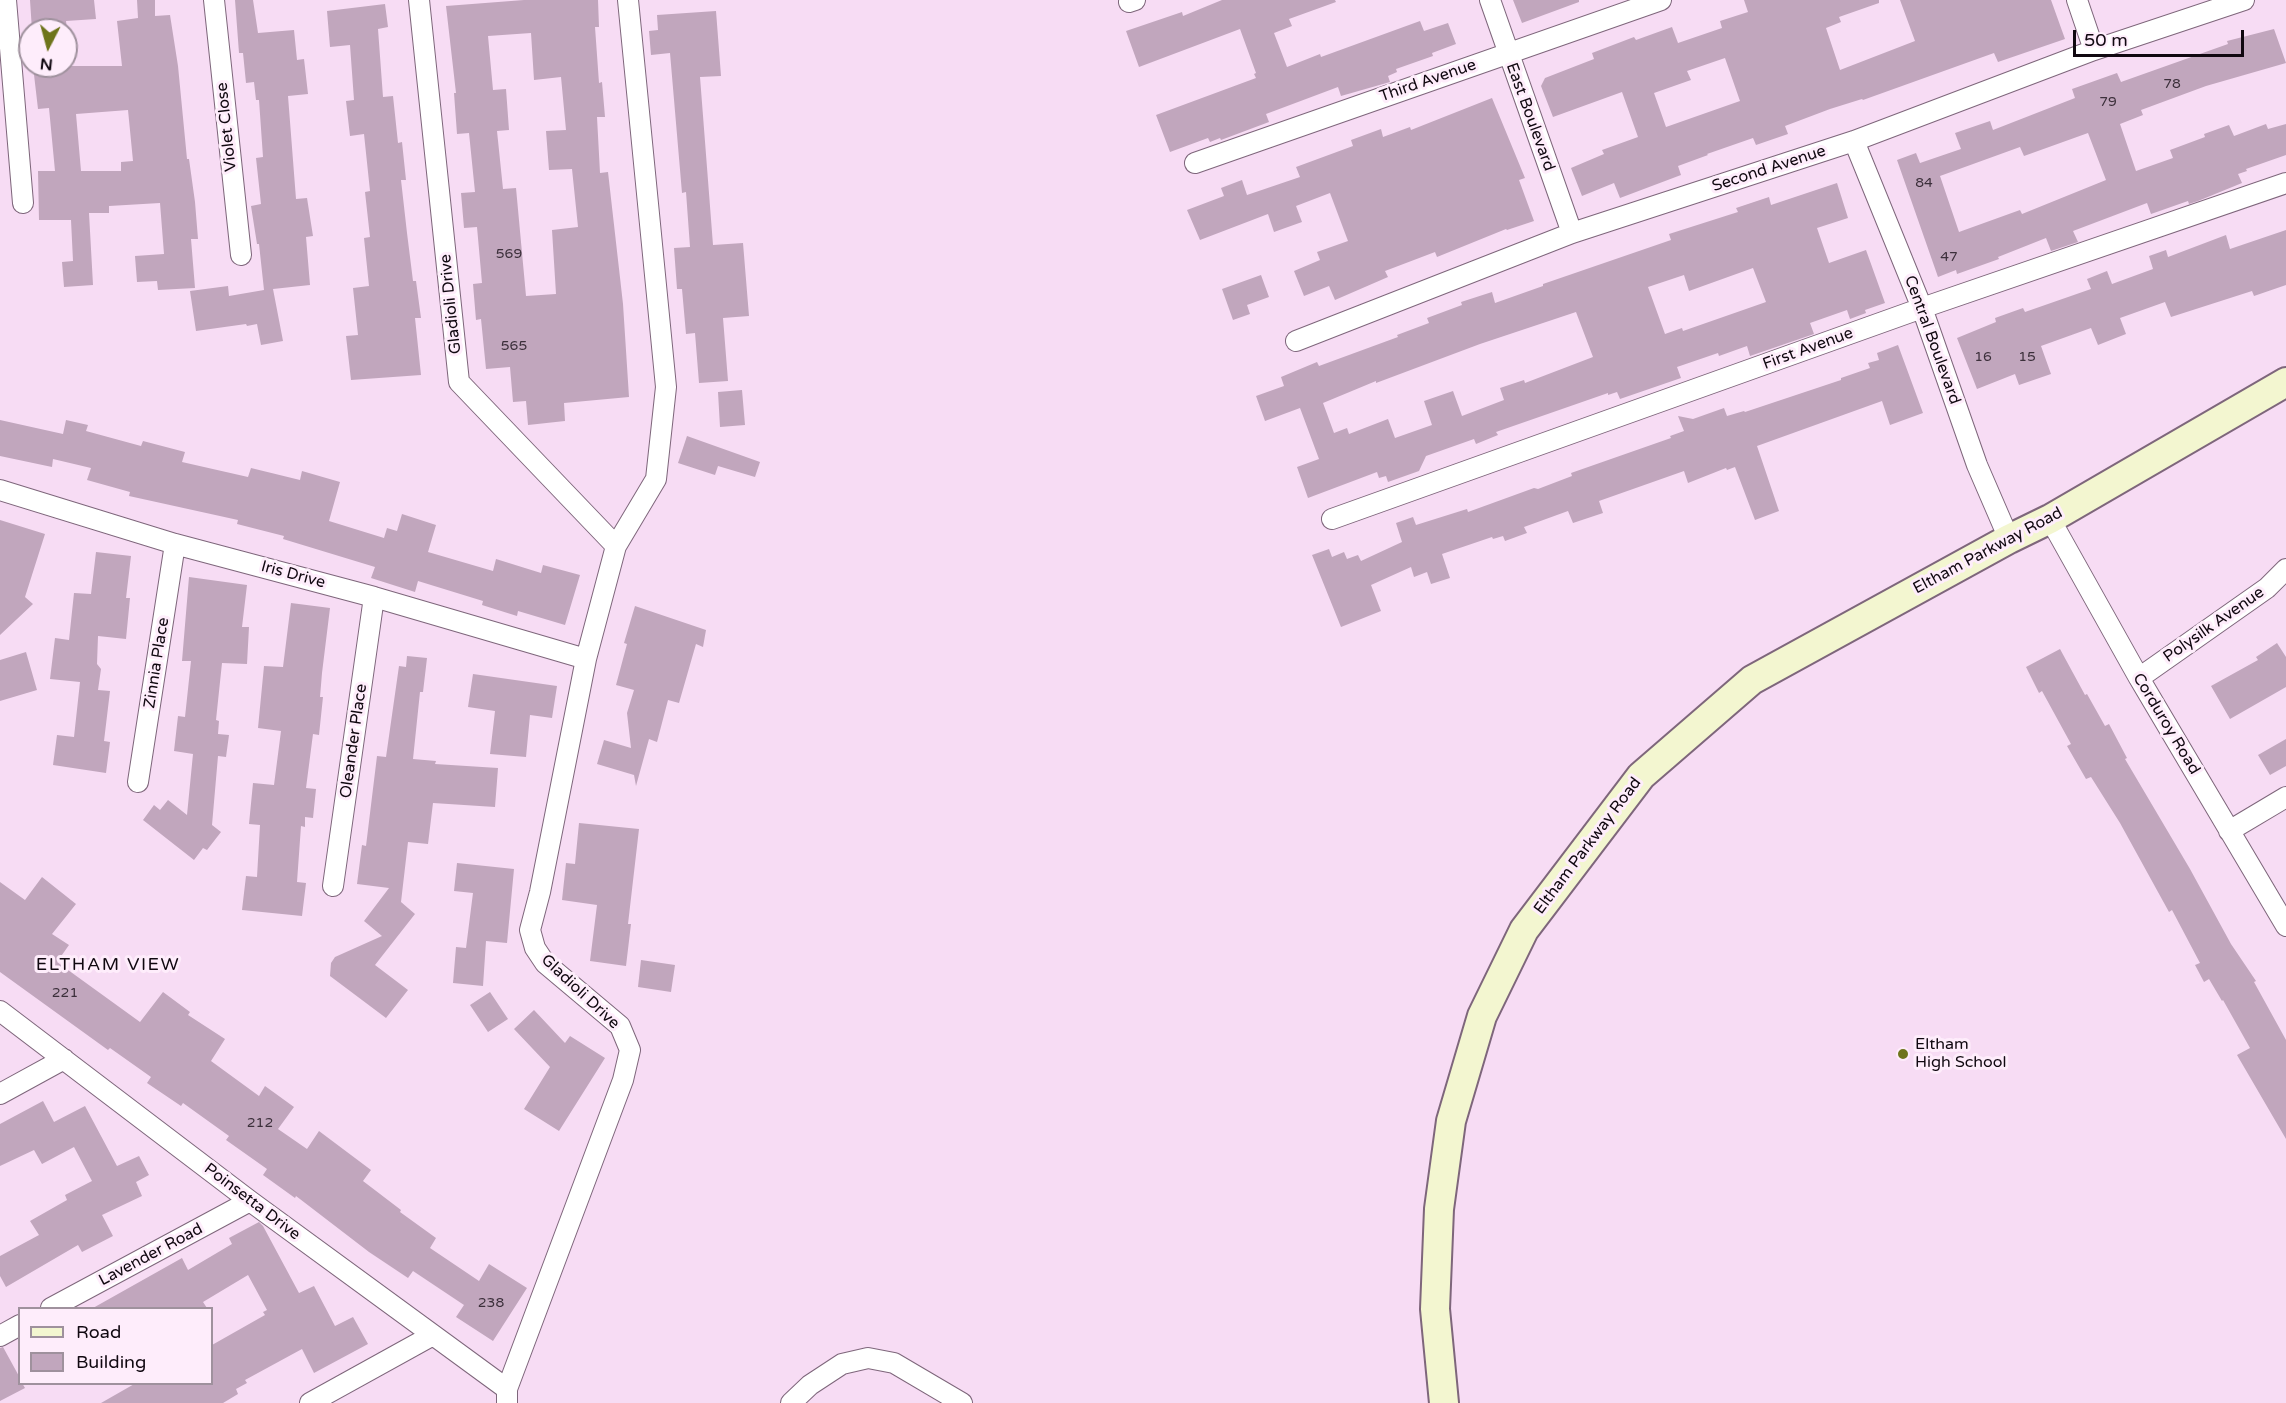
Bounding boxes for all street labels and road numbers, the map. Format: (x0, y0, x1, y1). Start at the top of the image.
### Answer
street label: Third Avenue (1377, 56, 1479, 106)
street label: East Boulevard (1502, 60, 1558, 174)
street label: Violet Close (213, 81, 241, 173)
street label: Second Avenue (1710, 142, 1828, 196)
street label: Gladioli Drive (436, 253, 466, 355)
street label: Central Boulevard (1900, 273, 1964, 407)
street label: First Avenue (1760, 324, 1856, 374)
street label: Eltham Parkway Road (1910, 503, 2066, 599)
street label: Iris Drive (259, 557, 327, 593)
street label: Polysilk Avenue (2160, 583, 2268, 667)
street label: Zinnia Place (140, 616, 174, 710)
street label: Corduroy Road (2128, 670, 2204, 778)
street label: Oleander Place (336, 683, 372, 799)
street label: Eltham Parkway Road (1530, 774, 1646, 918)
street label: Gladioli Drive (537, 951, 623, 1033)
street label: Poinsetta Drive (200, 1160, 304, 1244)
street label: Lavender Road (96, 1220, 206, 1290)

